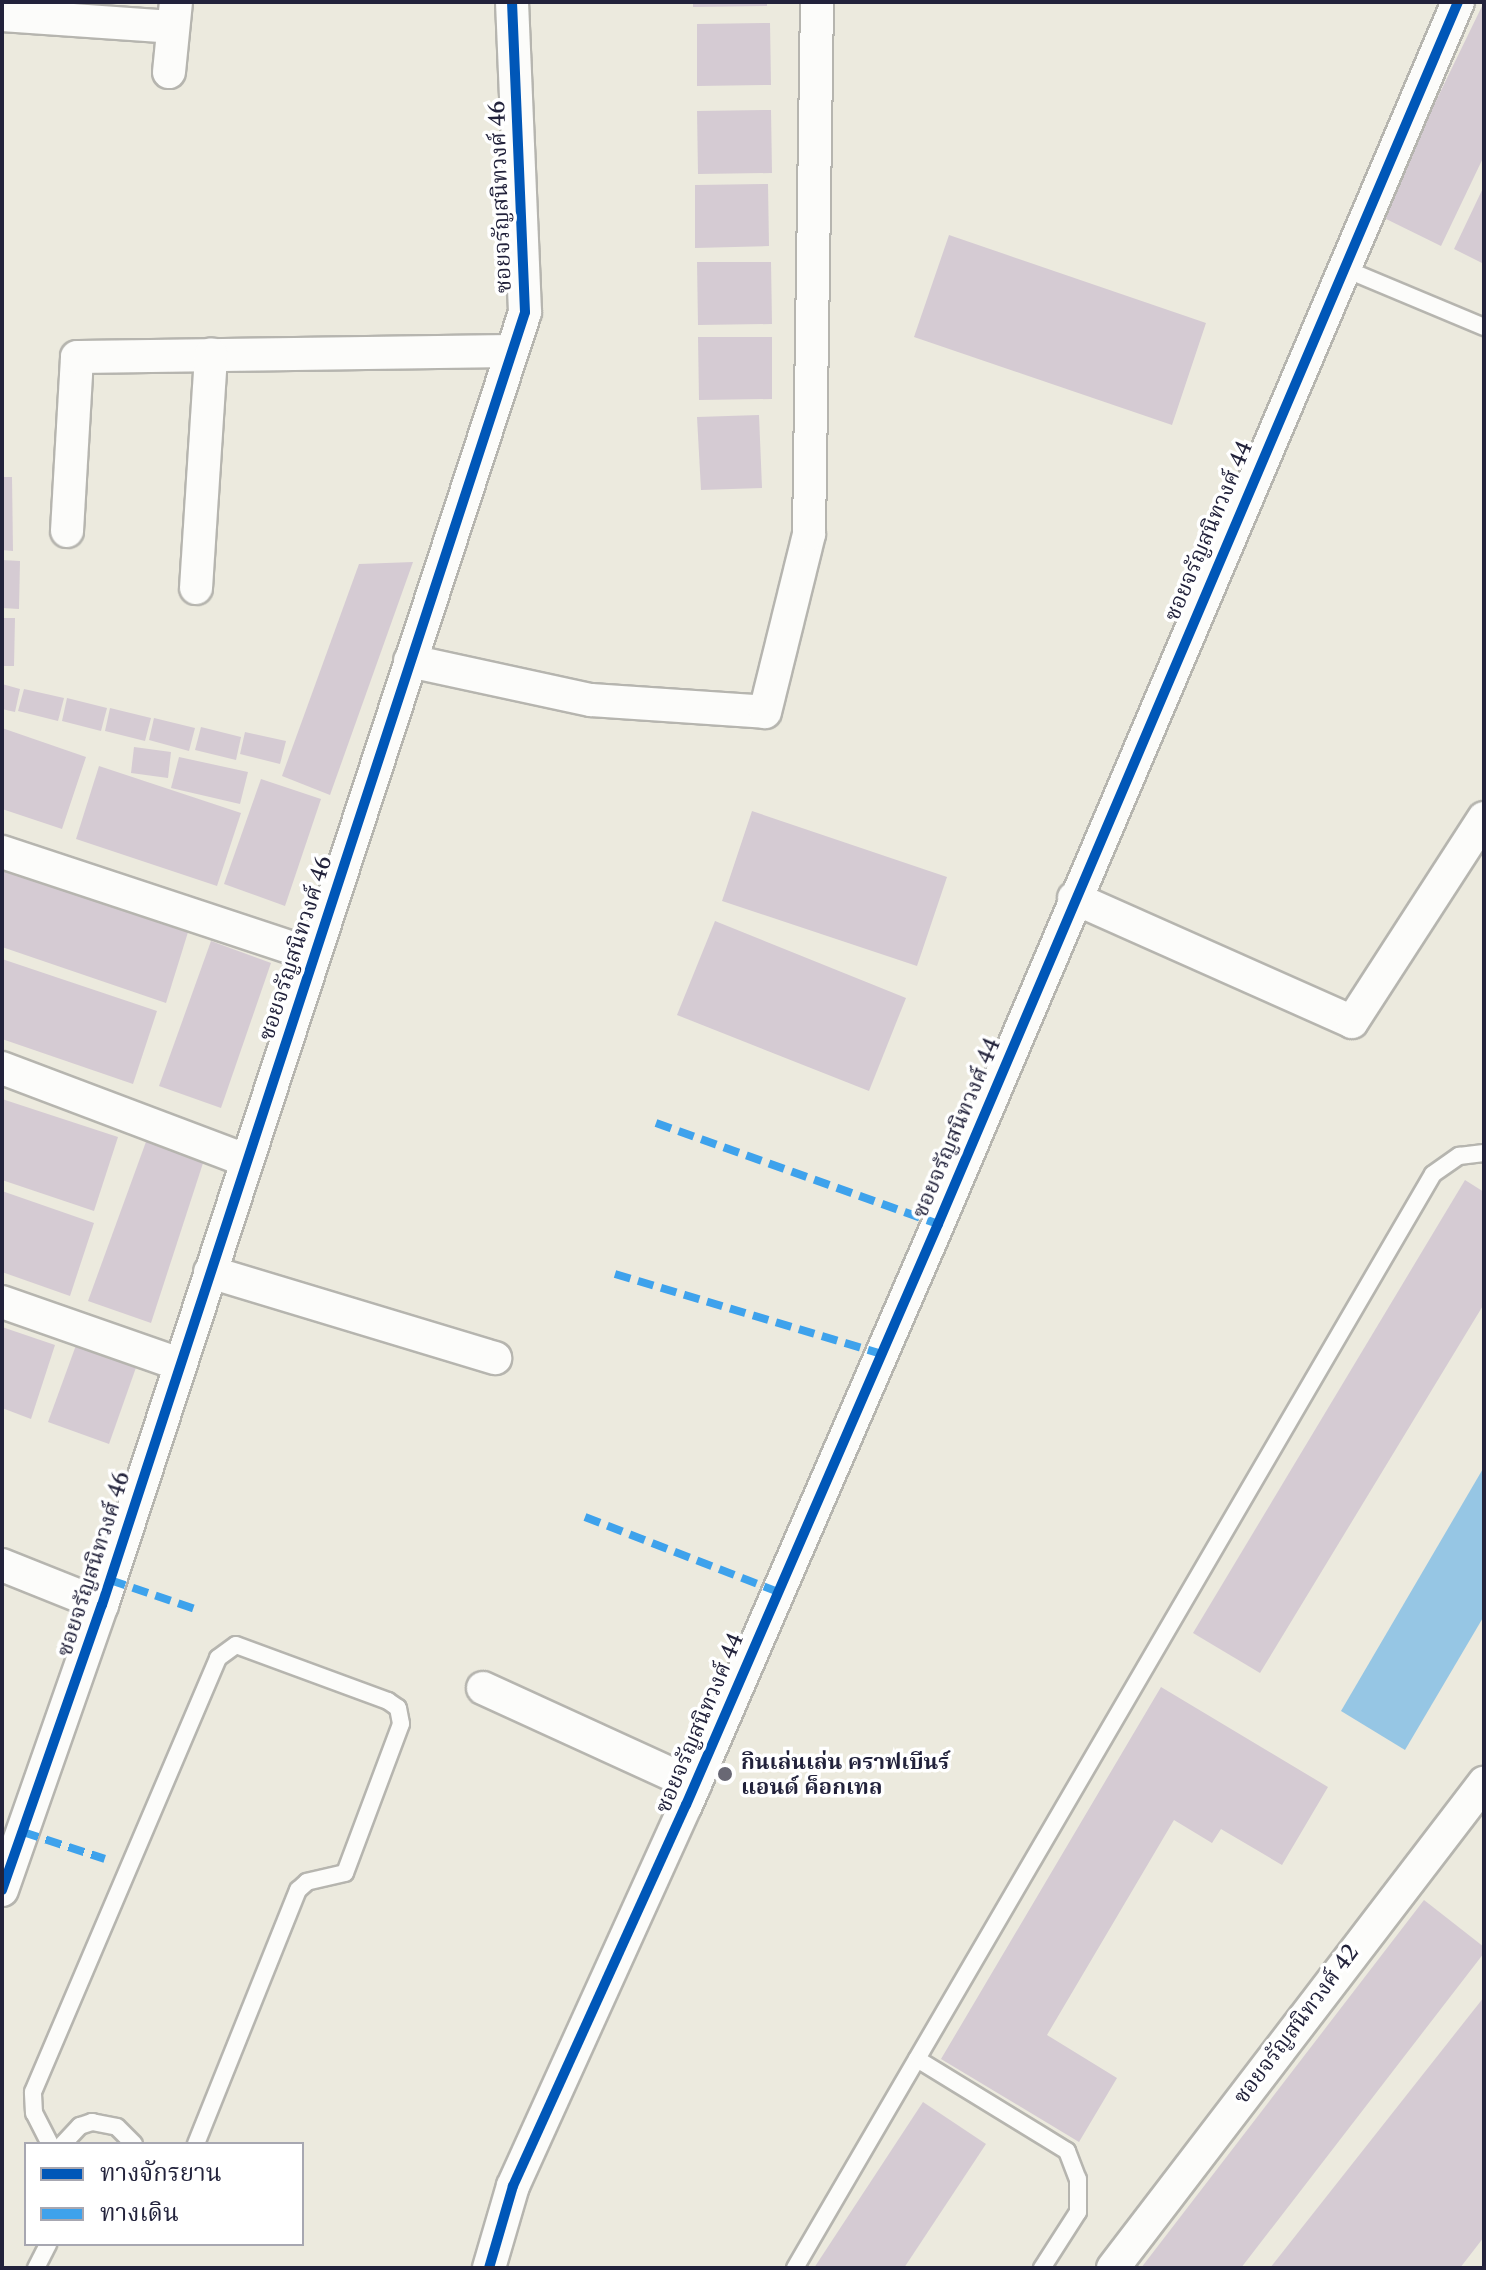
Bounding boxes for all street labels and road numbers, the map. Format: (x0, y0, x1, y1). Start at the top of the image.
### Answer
street label: ซอยจรัญสนิทวงศ์ 46 (483, 100, 517, 294)
street label: ซอยจรัญสนิทวงศ์ 44 (1158, 437, 1258, 625)
street label: ซอยจรัญสนิทวงศ์ 46 (253, 852, 337, 1044)
street label: ซอยจรัญสนิทวงศ์ 44 (906, 1034, 1006, 1222)
street label: ซอยจรัญสนิทวงศ์ 46 (51, 1468, 135, 1660)
street label: ซอยจรัญสนิทวงศ์ 44 (649, 1629, 749, 1817)
street label: ซอยจรัญสนิทวงศ์ 42 (1228, 1939, 1364, 2109)

